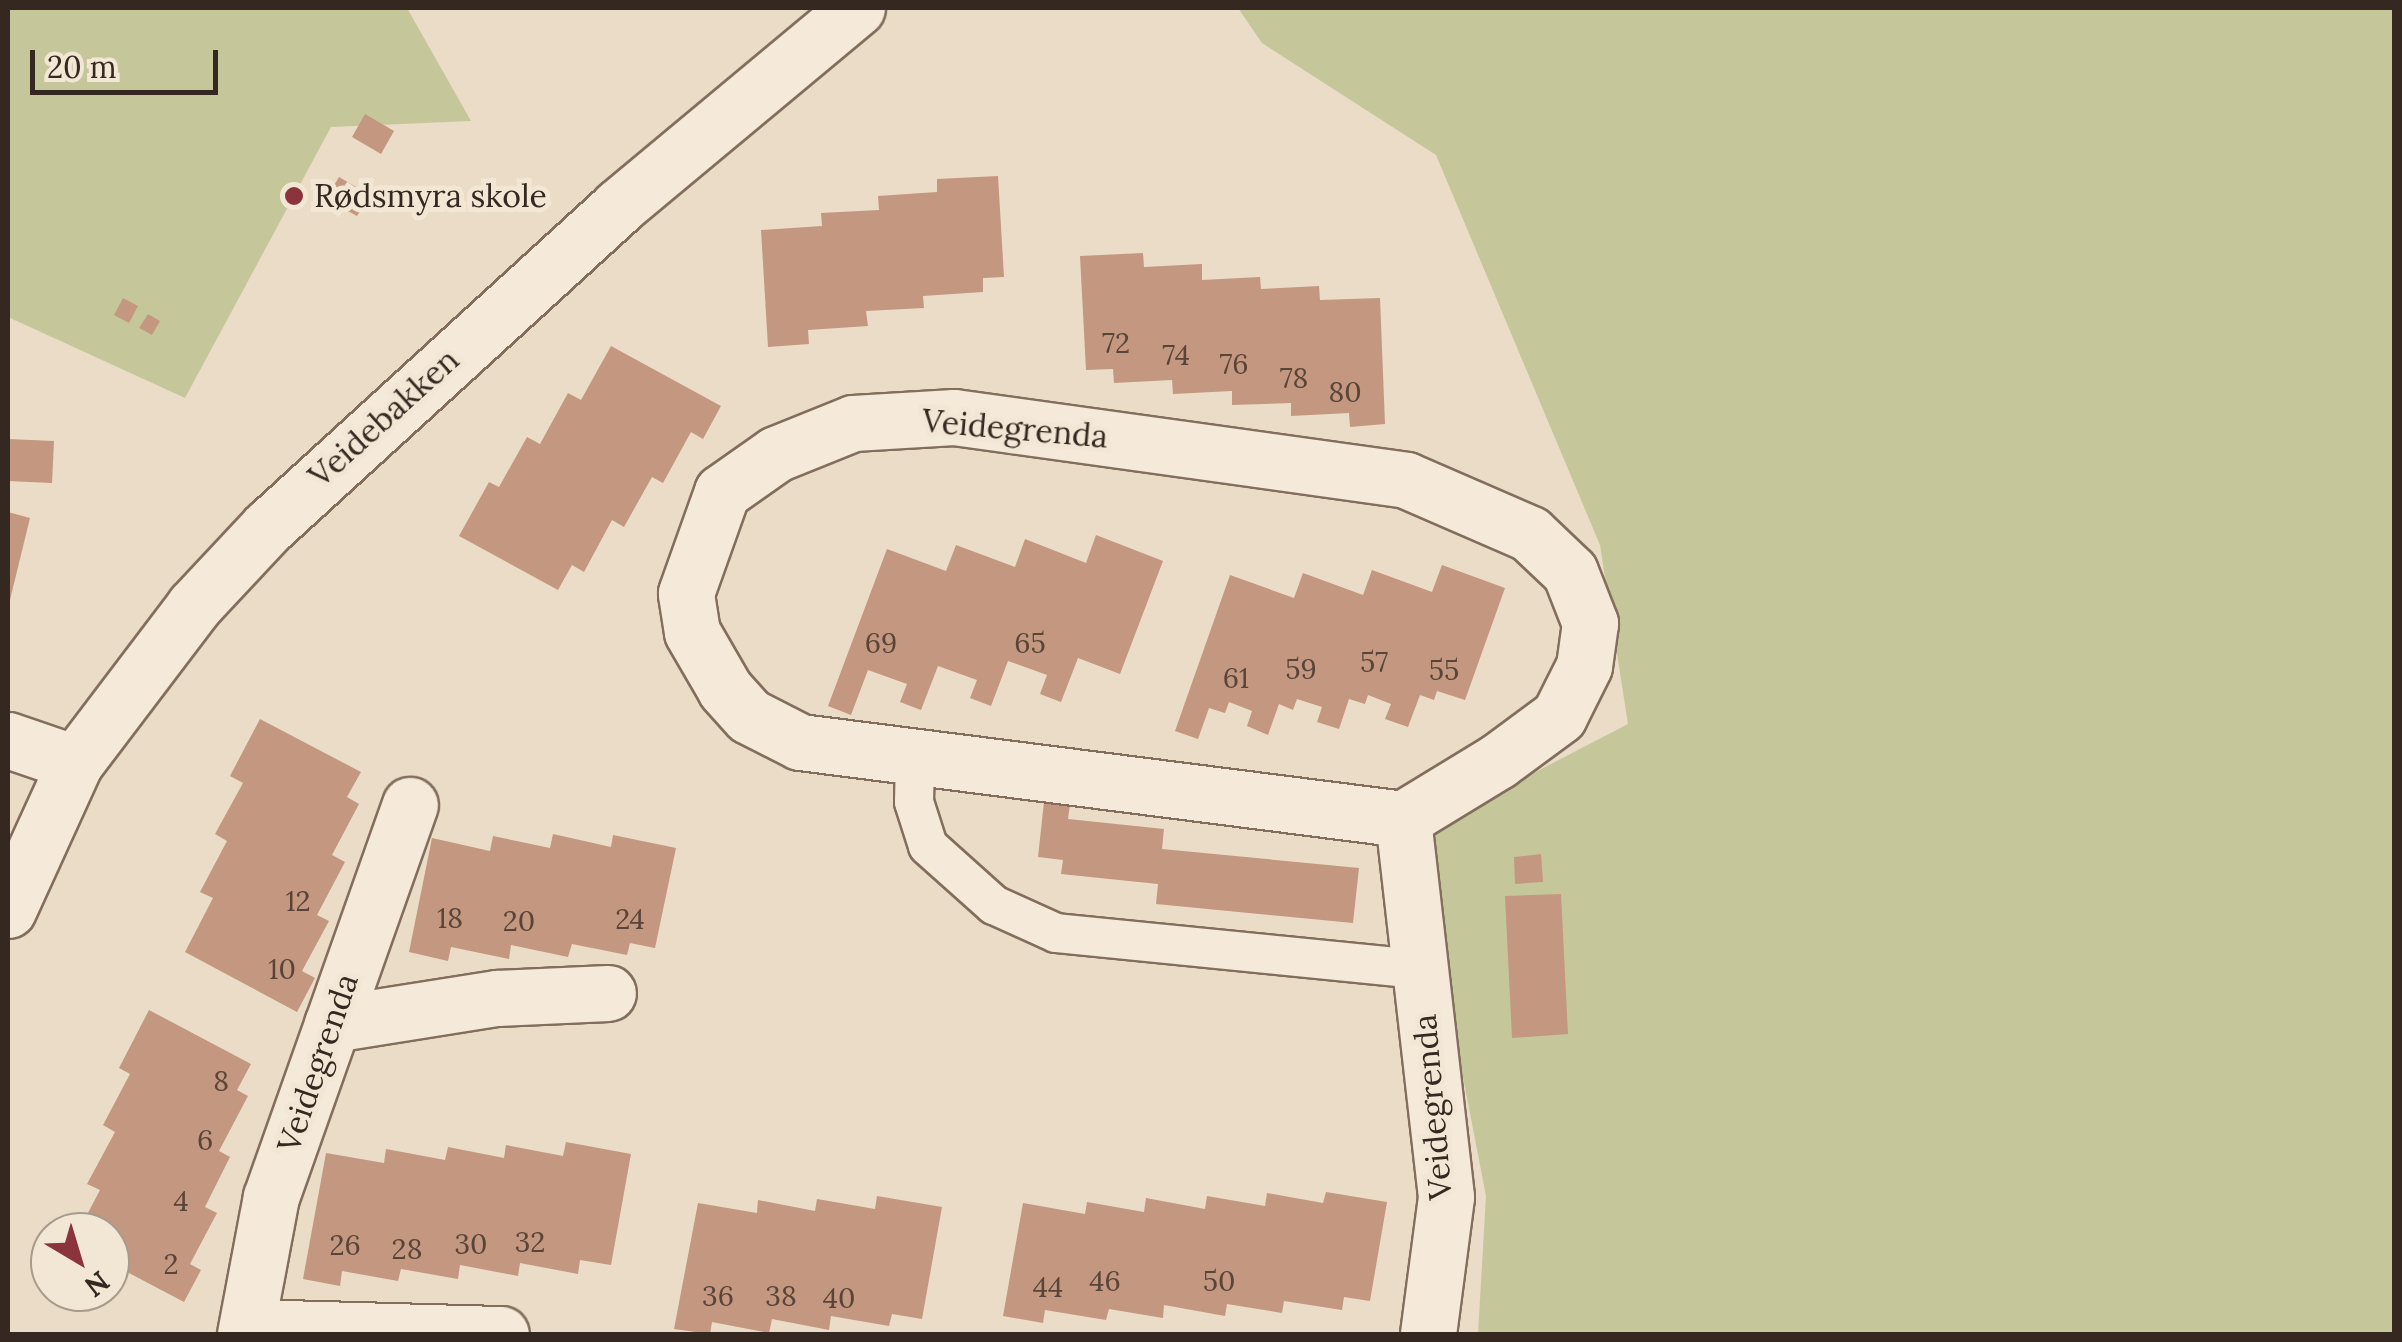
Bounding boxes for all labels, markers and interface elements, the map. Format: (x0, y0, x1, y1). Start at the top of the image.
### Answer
scale bar (35, 30, 222, 92)
text: 20 m (47, 48, 116, 86)
place label: Rødsmyra skole (314, 177, 547, 215)
marker: Rødsmyra skole (283, 185, 305, 207)
house number: 72 (1102, 326, 1130, 360)
house number: 74 (1162, 338, 1190, 372)
street label: Veidebakken (301, 341, 467, 495)
house number: 76 (1219, 347, 1249, 381)
house number: 78 (1280, 361, 1308, 395)
house number: 80 (1328, 375, 1362, 409)
street label: Veidegrenda (921, 402, 1109, 456)
house number: 69 (865, 626, 897, 660)
house number: 65 (1014, 626, 1046, 660)
house number: 57 (1360, 645, 1388, 679)
house number: 59 (1285, 652, 1317, 686)
house number: 55 (1429, 653, 1459, 687)
house number: 61 (1223, 661, 1249, 695)
house number: 12 (285, 884, 311, 918)
house number: 18 (437, 901, 463, 935)
house number: 24 (615, 902, 645, 936)
house number: 20 (503, 904, 535, 938)
house number: 10 (268, 952, 296, 986)
street label: Veidegrenda (270, 969, 366, 1157)
street label: Veidegrenda (1406, 1013, 1460, 1201)
house number: 8 (213, 1064, 229, 1098)
house number: 6 (197, 1123, 213, 1157)
house number: 4 (173, 1184, 189, 1218)
north arrow (30, 1212, 130, 1312)
house number: 32 (515, 1225, 545, 1259)
house number: 30 (455, 1227, 487, 1261)
house number: 26 (329, 1228, 361, 1262)
house number: 28 (392, 1232, 422, 1266)
house number: 2 (163, 1247, 179, 1281)
text: N (78, 1263, 117, 1305)
house number: 46 (1089, 1264, 1121, 1298)
house number: 50 (1203, 1264, 1235, 1298)
house number: 44 (1033, 1270, 1063, 1304)
house number: 36 (702, 1279, 734, 1313)
house number: 38 (765, 1279, 797, 1313)
house number: 40 (823, 1281, 855, 1315)

